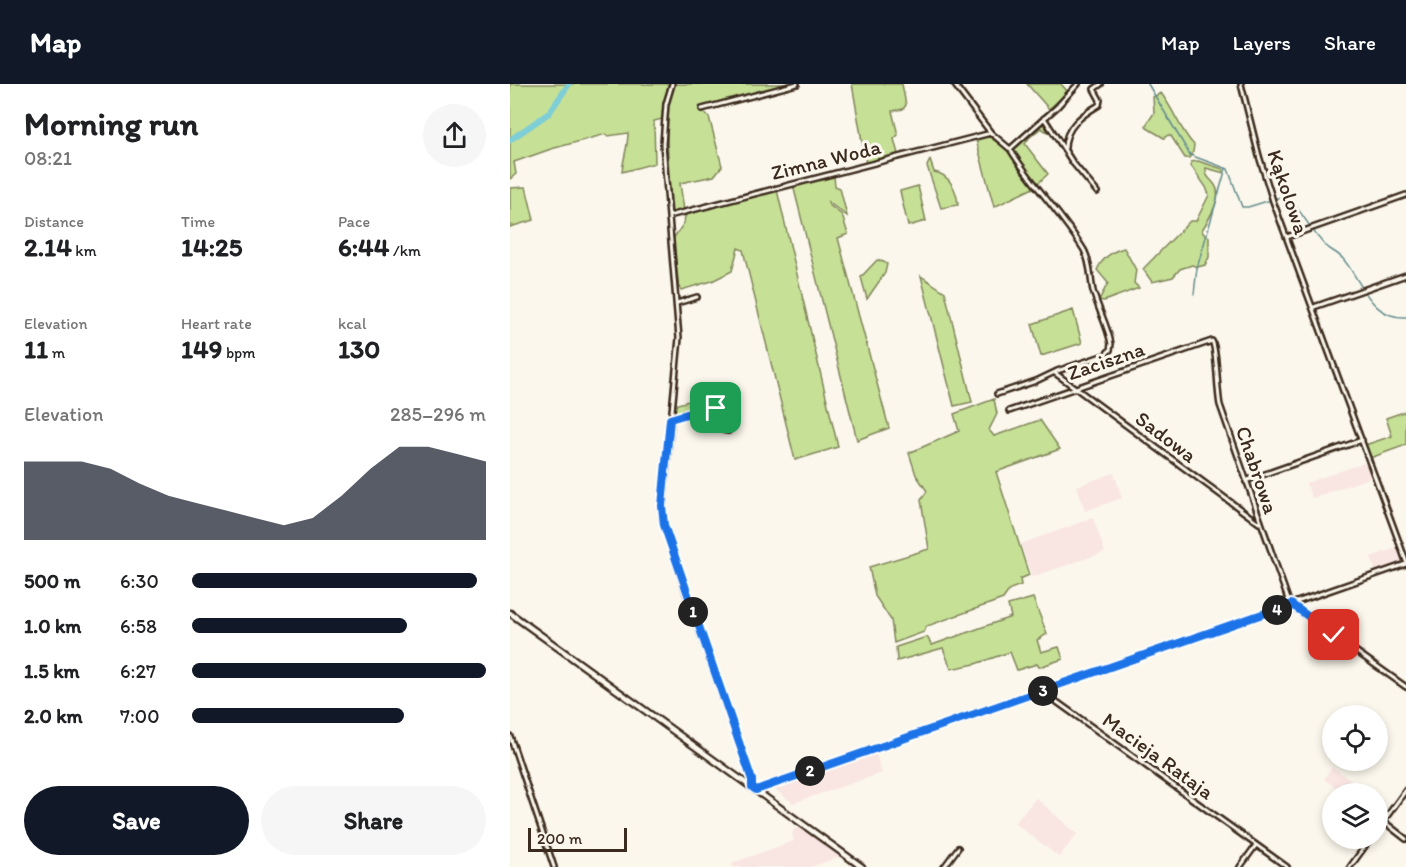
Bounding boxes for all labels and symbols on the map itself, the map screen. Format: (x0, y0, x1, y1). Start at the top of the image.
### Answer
street label: Zimna Woda (768, 134, 883, 185)
street label: Kąkolowa (1262, 146, 1315, 237)
street label: Zaciszna (1064, 336, 1148, 385)
pin (690, 382, 741, 433)
street label: Sadowa (1131, 405, 1202, 468)
street label: Chabrowa (1231, 423, 1284, 517)
pin: 4 (1262, 595, 1292, 625)
pin: 1 (678, 597, 708, 627)
pin (1308, 609, 1359, 660)
pin: 3 (1028, 676, 1058, 706)
street label: Macieja Rataja (1098, 707, 1219, 804)
pin: 2 (795, 756, 825, 786)
scale bar (528, 825, 627, 852)

